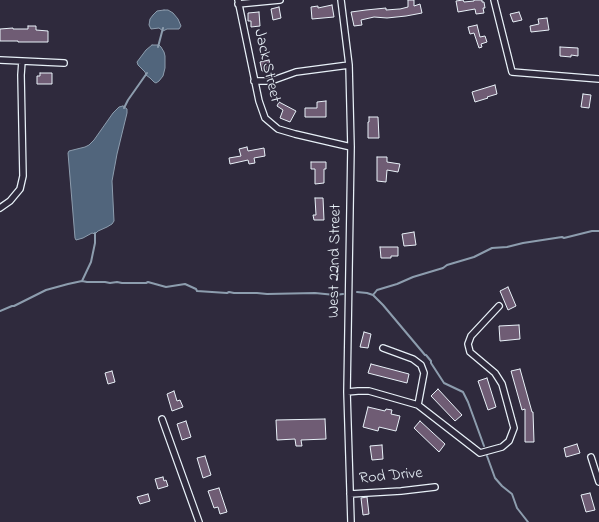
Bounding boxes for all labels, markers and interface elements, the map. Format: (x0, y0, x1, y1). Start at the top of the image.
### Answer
street label: Jack Street (248, 27, 284, 105)
street label: West 22nd Street (325, 204, 347, 318)
street label: Rod Drive (359, 465, 423, 489)

